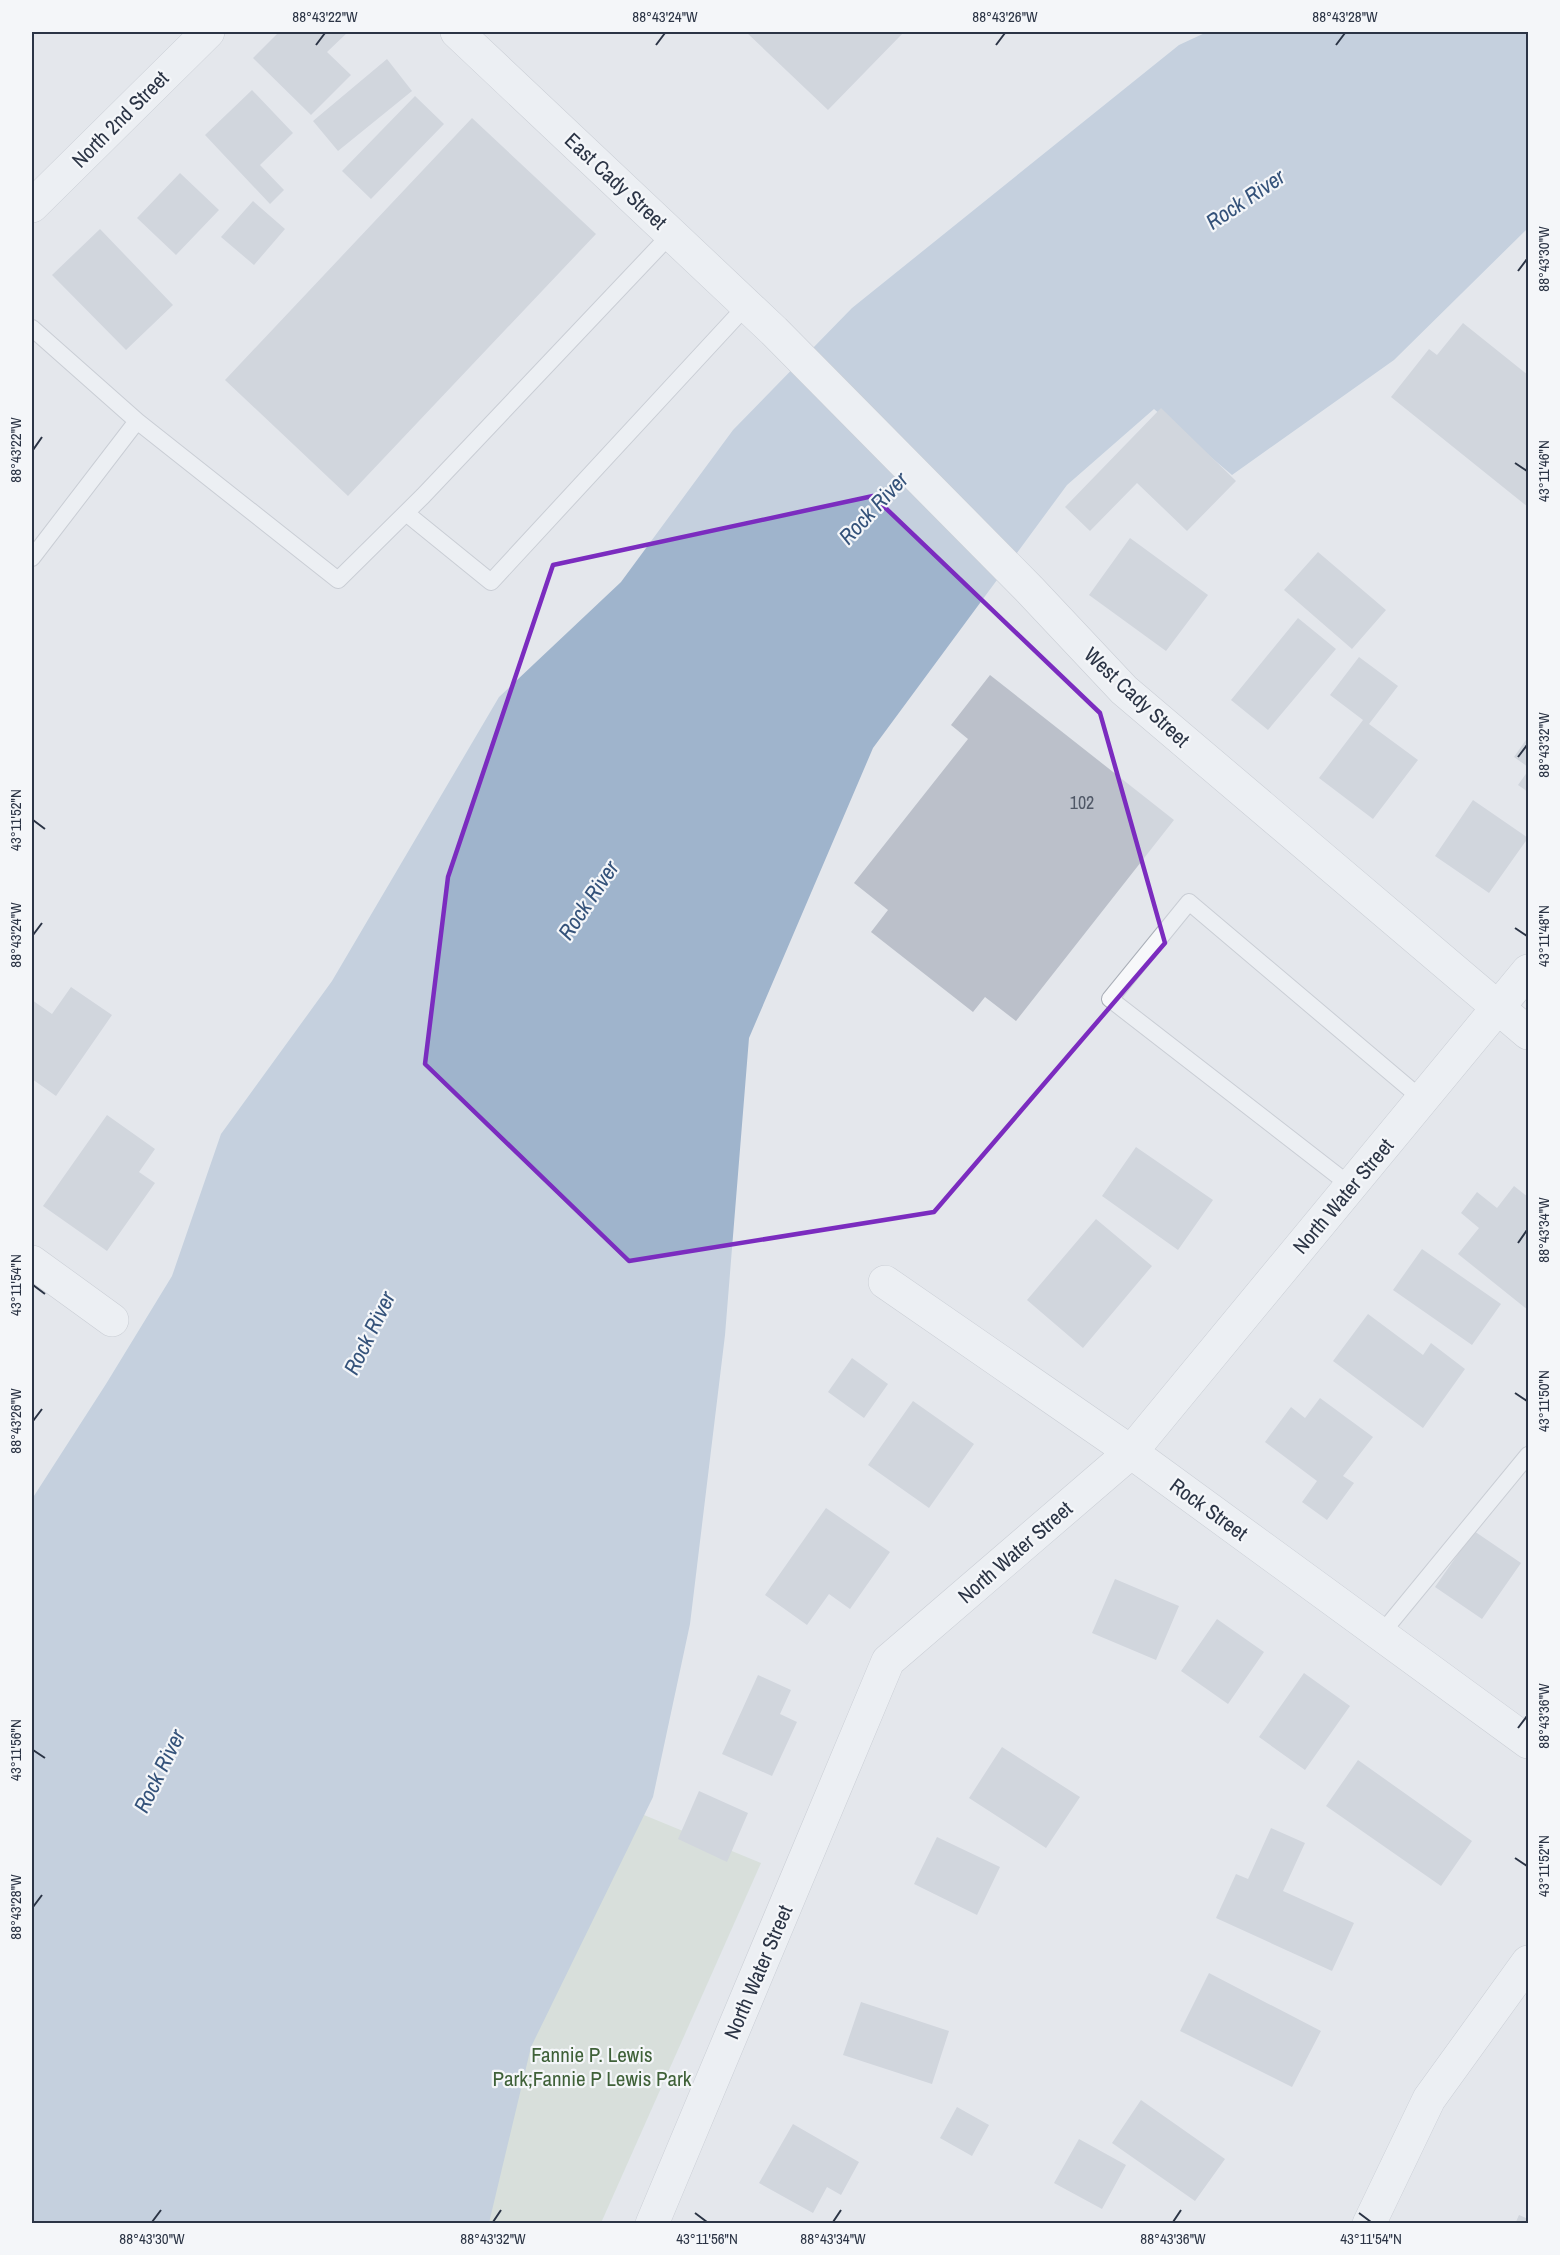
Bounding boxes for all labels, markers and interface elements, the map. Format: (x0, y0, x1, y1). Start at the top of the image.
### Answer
text: 88°43'22"W (292, 6, 358, 27)
text: 88°43'24"W (632, 6, 698, 27)
text: 88°43'26"W (972, 6, 1038, 27)
text: 88°43'28"W (1312, 6, 1378, 27)
street label: North 2nd Street (65, 64, 175, 174)
street label: East Cady Street (559, 126, 674, 236)
water label: Rock River (1200, 161, 1291, 236)
text: 88°43'30"W (1533, 226, 1554, 292)
text: 88°43'22"W (5, 417, 26, 483)
text: 43°11'46"N (1533, 440, 1554, 502)
water label: Rock River (832, 464, 915, 551)
street label: West Cady Street (1078, 640, 1196, 754)
text: 88°43'32"W (1533, 712, 1554, 778)
text: 43°11'52"N (5, 789, 26, 851)
house number: 102 (1070, 790, 1094, 815)
water label: Rock River (551, 854, 626, 945)
text: 88°43'24"W (5, 902, 26, 968)
text: 43°11'48"N (1533, 905, 1554, 967)
street label: North Water Street (1286, 1132, 1400, 1260)
text: 88°43'34"W (1533, 1197, 1554, 1263)
text: 43°11'54"N (5, 1254, 26, 1316)
water label: Rock River (336, 1285, 402, 1380)
text: 43°11'50"N (1533, 1370, 1554, 1432)
text: 88°43'26"W (5, 1388, 26, 1454)
street label: Rock Street (1164, 1471, 1254, 1547)
street label: North Water Street (952, 1494, 1079, 1610)
text: 88°43'36"W (1533, 1683, 1554, 1749)
text: 43°11'56"N (5, 1719, 26, 1781)
water label: Rock River (126, 1723, 192, 1818)
text: 43°11'52"N (1533, 1835, 1554, 1897)
text: 88°43'28"W (5, 1874, 26, 1940)
street label: North Water Street (717, 1900, 799, 2043)
park label: Fannie P. Lewis Park;Fannie P Lewis Park (493, 2040, 692, 2093)
text: 88°43'30"W (119, 2228, 185, 2249)
text: 88°43'32"W (460, 2228, 526, 2249)
text: 43°11'56"N (676, 2228, 738, 2249)
text: 88°43'34"W (800, 2228, 866, 2249)
text: 88°43'36"W (1140, 2228, 1206, 2249)
text: 43°11'54"N (1340, 2228, 1402, 2249)

